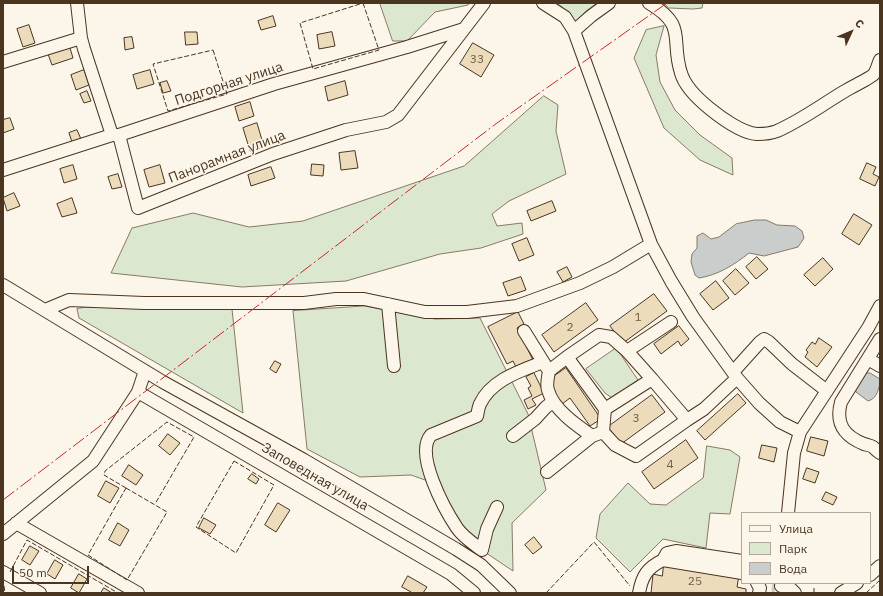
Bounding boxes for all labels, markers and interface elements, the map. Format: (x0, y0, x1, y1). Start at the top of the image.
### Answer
north arrow (831, 12, 871, 52)
text: С (852, 16, 867, 31)
house number: 33 (470, 53, 484, 67)
street label: Подгорная улица (173, 59, 285, 109)
street label: Панорамная улица (166, 127, 288, 187)
house number: 1 (634, 311, 642, 325)
house number: 2 (566, 321, 574, 335)
house number: 3 (632, 412, 640, 426)
street label: Заповедная улица (259, 440, 371, 514)
house number: 4 (666, 458, 674, 472)
legend (741, 512, 871, 584)
text: Улица (779, 521, 813, 536)
text: Парк (779, 541, 807, 556)
scale bar (14, 558, 91, 584)
text: Вода (779, 561, 807, 576)
text: 50 m (19, 565, 47, 580)
house number: 25 (688, 575, 702, 589)

